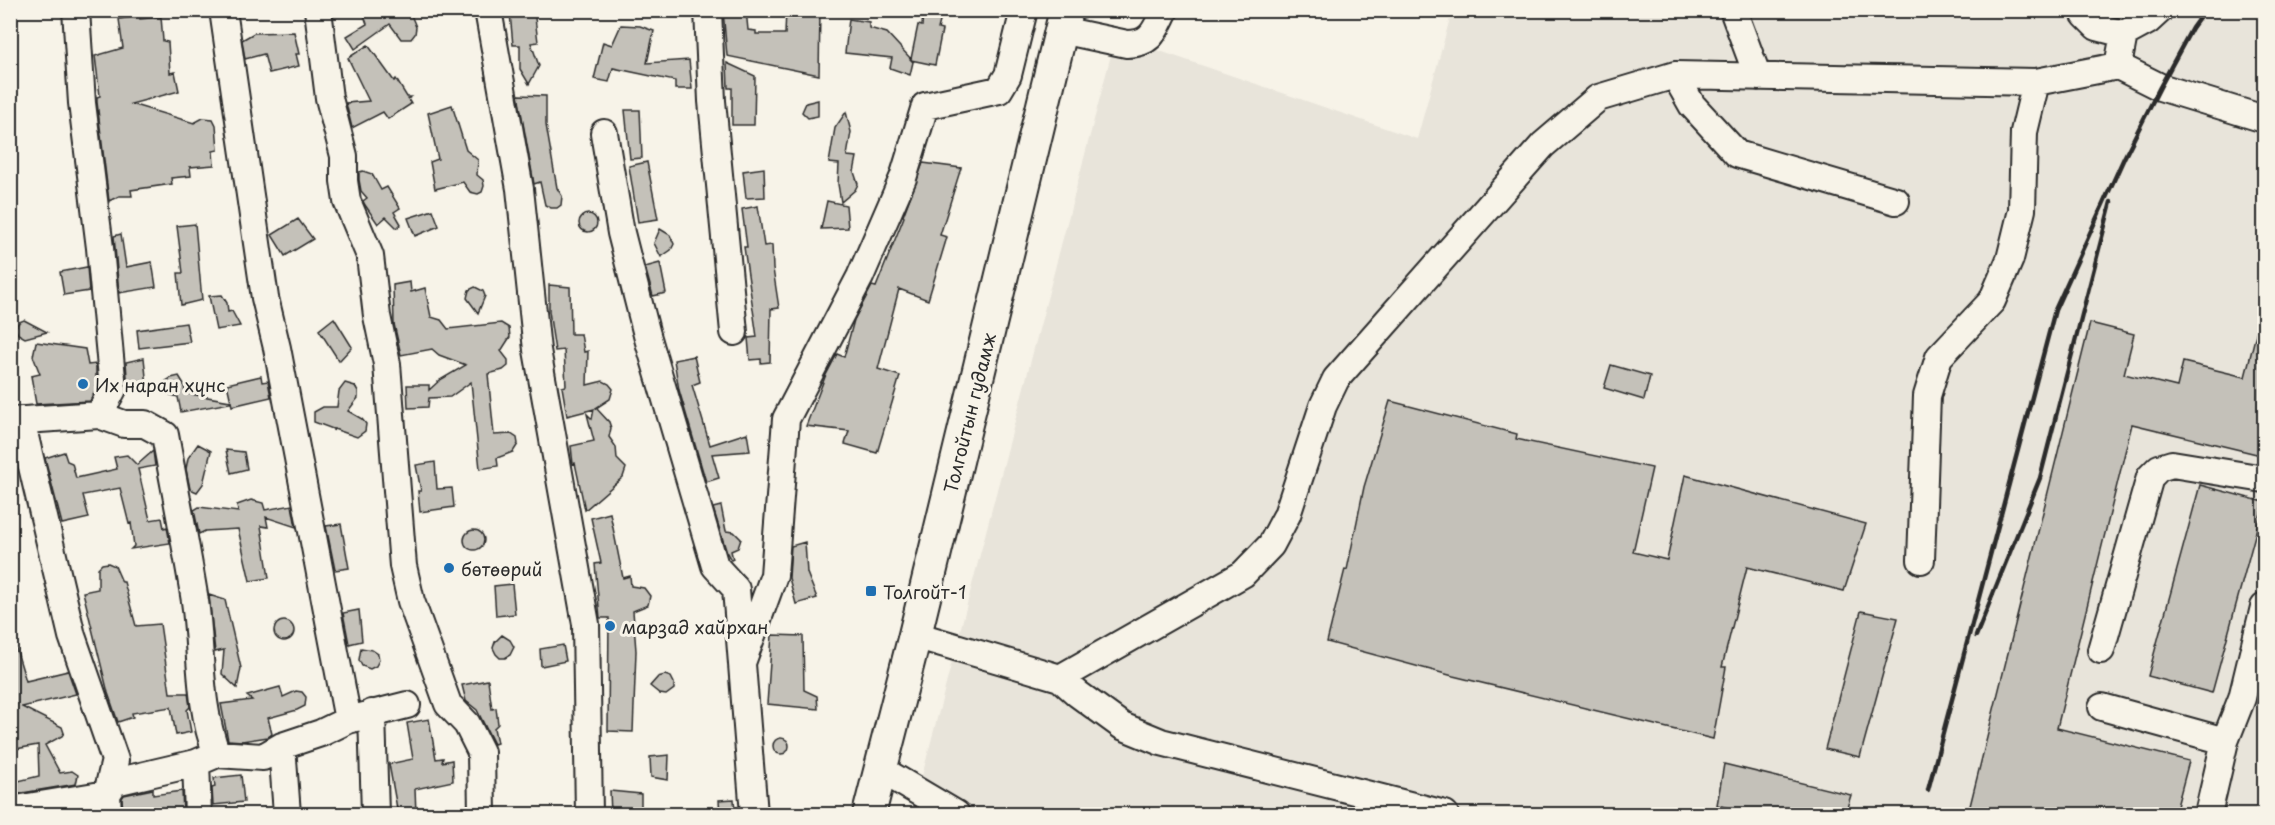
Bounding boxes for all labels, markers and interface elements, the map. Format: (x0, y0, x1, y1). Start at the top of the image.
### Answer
street label: Толгойтын гудамж (936, 329, 1002, 496)
place label: Их наран хүнс (95, 371, 226, 398)
marker: Их наран хүнс (76, 377, 90, 391)
place label: бөтөөрий (461, 555, 542, 582)
marker: бөтөөрий (442, 561, 456, 575)
place label: Толгойт-1 (883, 578, 966, 605)
marker: Толгойт-1 (864, 584, 878, 598)
place label: марзад хайрхан (622, 613, 769, 640)
marker: марзад хайрхан (603, 619, 617, 633)

